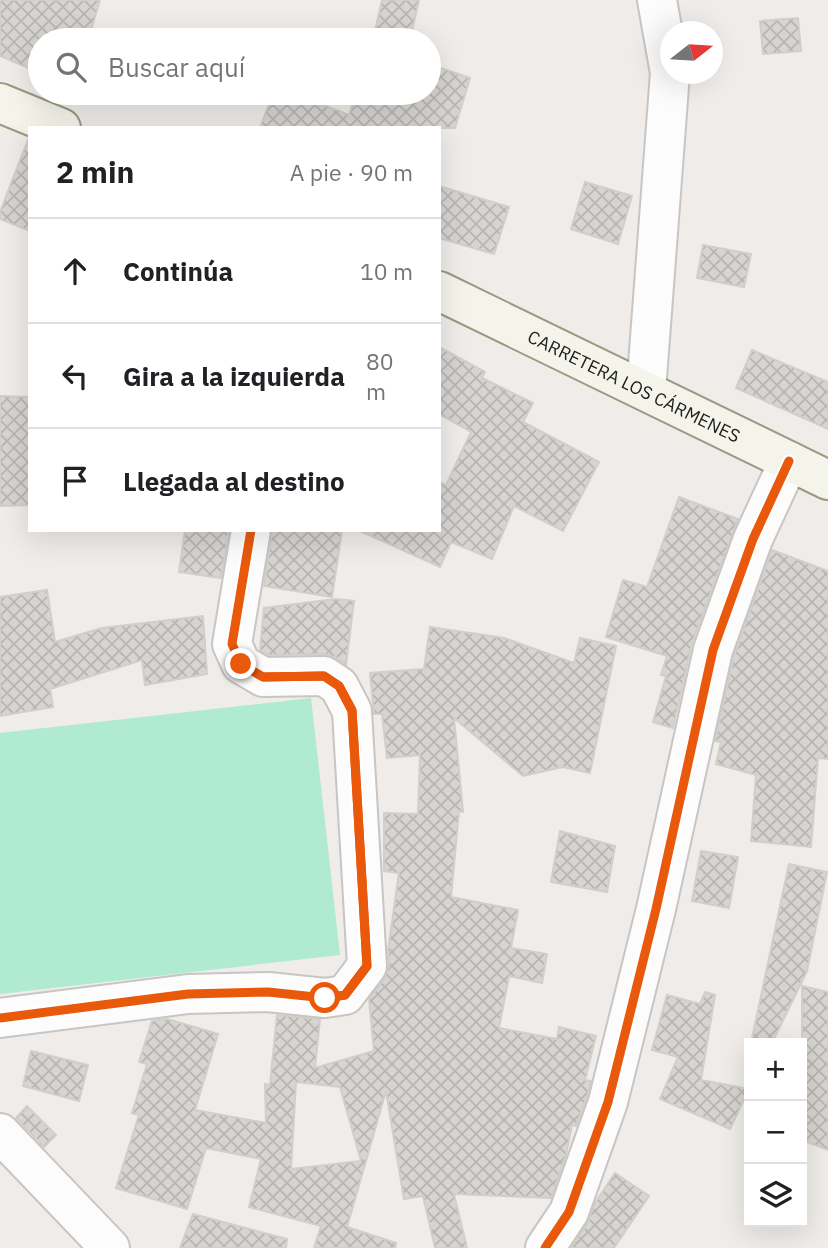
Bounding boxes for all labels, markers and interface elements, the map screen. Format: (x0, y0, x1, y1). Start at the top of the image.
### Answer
north arrow (660, 21, 723, 84)
search box (28, 28, 441, 105)
icon: search (52, 48, 90, 86)
text: Buscar aquí (108, 50, 245, 84)
text: 2 min (56, 152, 134, 191)
text: A pie · 90 m (290, 157, 413, 187)
icon: ahead (56, 252, 94, 290)
text: Continúa (123, 254, 233, 288)
text: 10 m (360, 256, 413, 286)
street label: CARRETERA LOS CÁRMENES (524, 324, 744, 447)
text: 80 m (366, 346, 394, 406)
icon: left (56, 357, 94, 395)
text: Gira a la izquierda (123, 359, 345, 393)
icon: arrive (56, 462, 94, 500)
text: Llegada al destino (123, 464, 345, 498)
route end (225, 648, 256, 679)
route start (309, 982, 340, 1013)
map controls (744, 1038, 807, 1227)
button: + (744, 1038, 807, 1101)
button: − (744, 1101, 807, 1164)
button: layers (744, 1164, 807, 1227)

